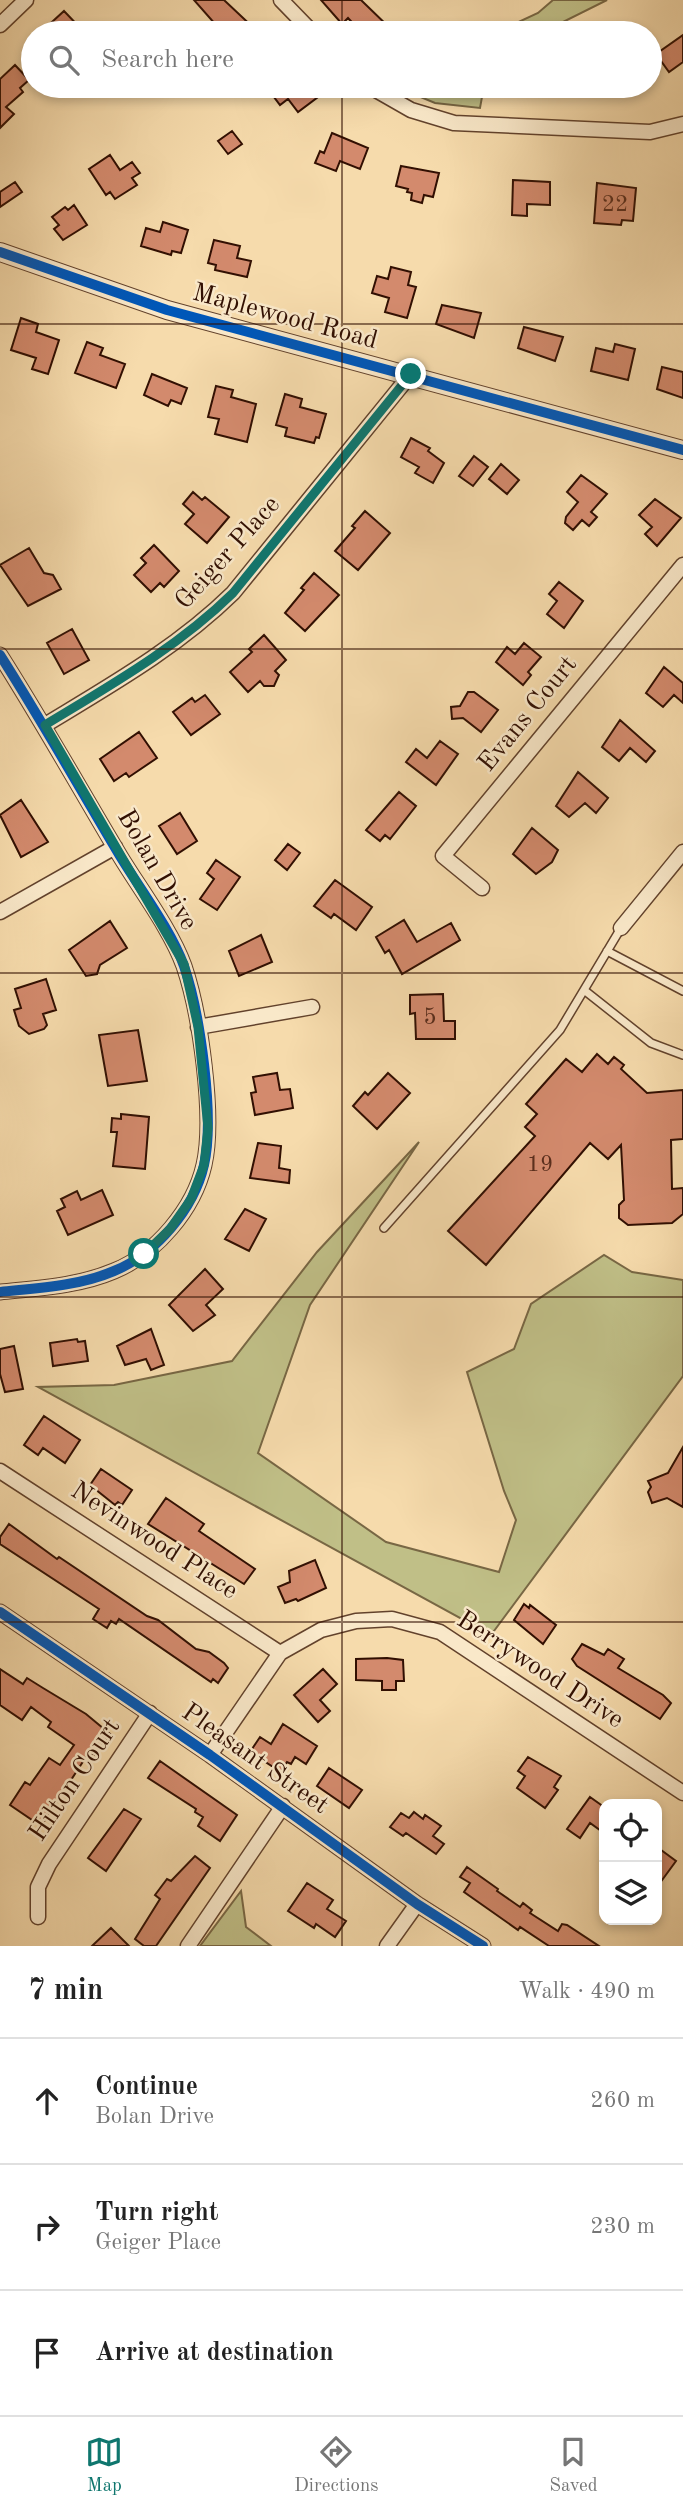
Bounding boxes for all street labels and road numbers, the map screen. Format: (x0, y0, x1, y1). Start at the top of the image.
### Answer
street label: Maplewood Road (190, 280, 380, 354)
street label: Geiger Place (171, 491, 285, 615)
street label: Evans Court (474, 651, 582, 777)
street label: Bolan Drive (112, 805, 202, 935)
street label: Nevinwood Place (66, 1477, 242, 1605)
street label: Berrywood Drive (452, 1607, 628, 1733)
street label: Pleasant Street (177, 1699, 333, 1819)
street label: Hilton Court (25, 1714, 125, 1846)

